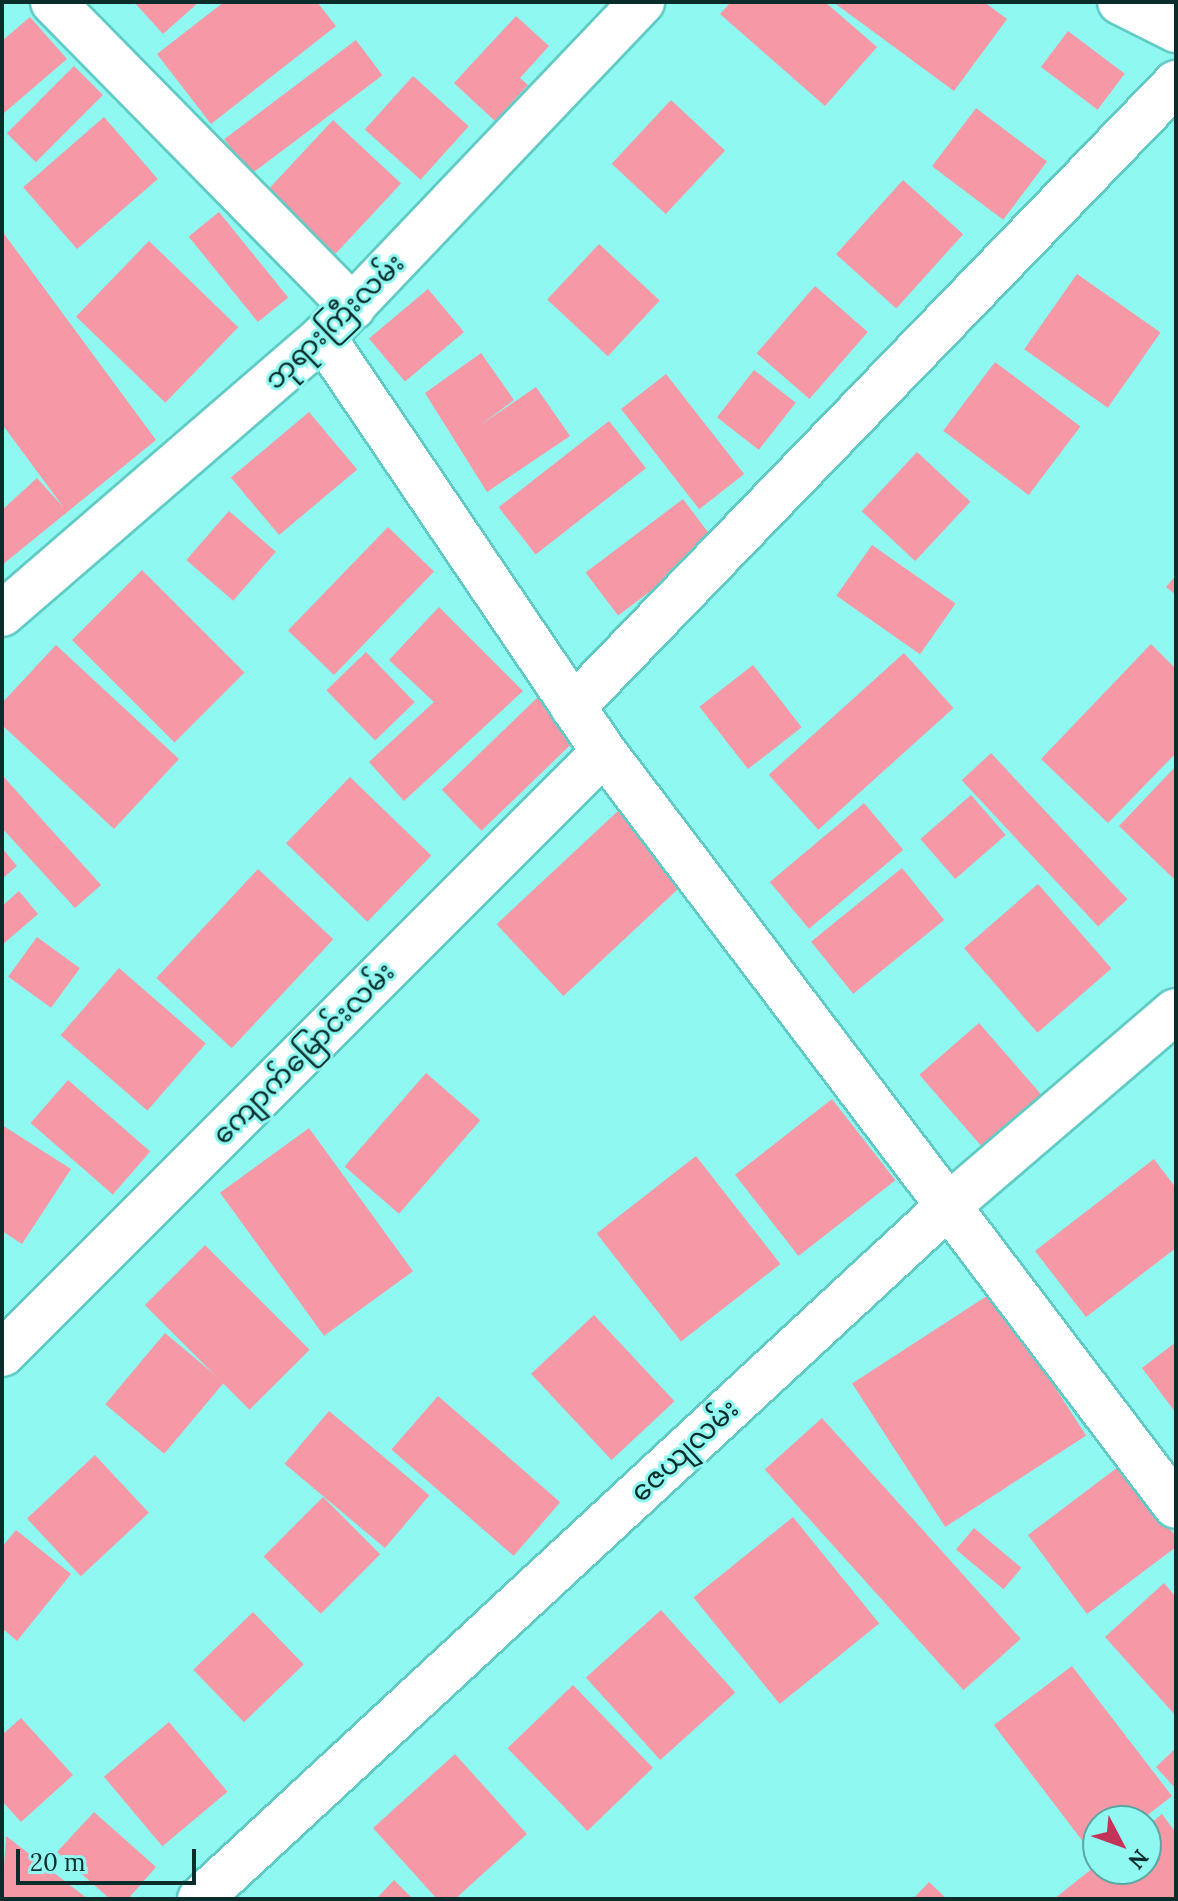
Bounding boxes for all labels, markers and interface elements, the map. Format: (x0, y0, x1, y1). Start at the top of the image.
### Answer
street label: ဘုရားကြီးလမ်း (257, 246, 411, 396)
street label: ကျောက်မြောင်းလမ်း (205, 955, 401, 1151)
street label: ဇေယျလမ်း (623, 1392, 745, 1508)
north arrow (1082, 1805, 1162, 1885)
scale bar (20, 1833, 200, 1883)
text: N (1122, 1844, 1155, 1875)
text: 20 m (30, 1847, 86, 1878)

